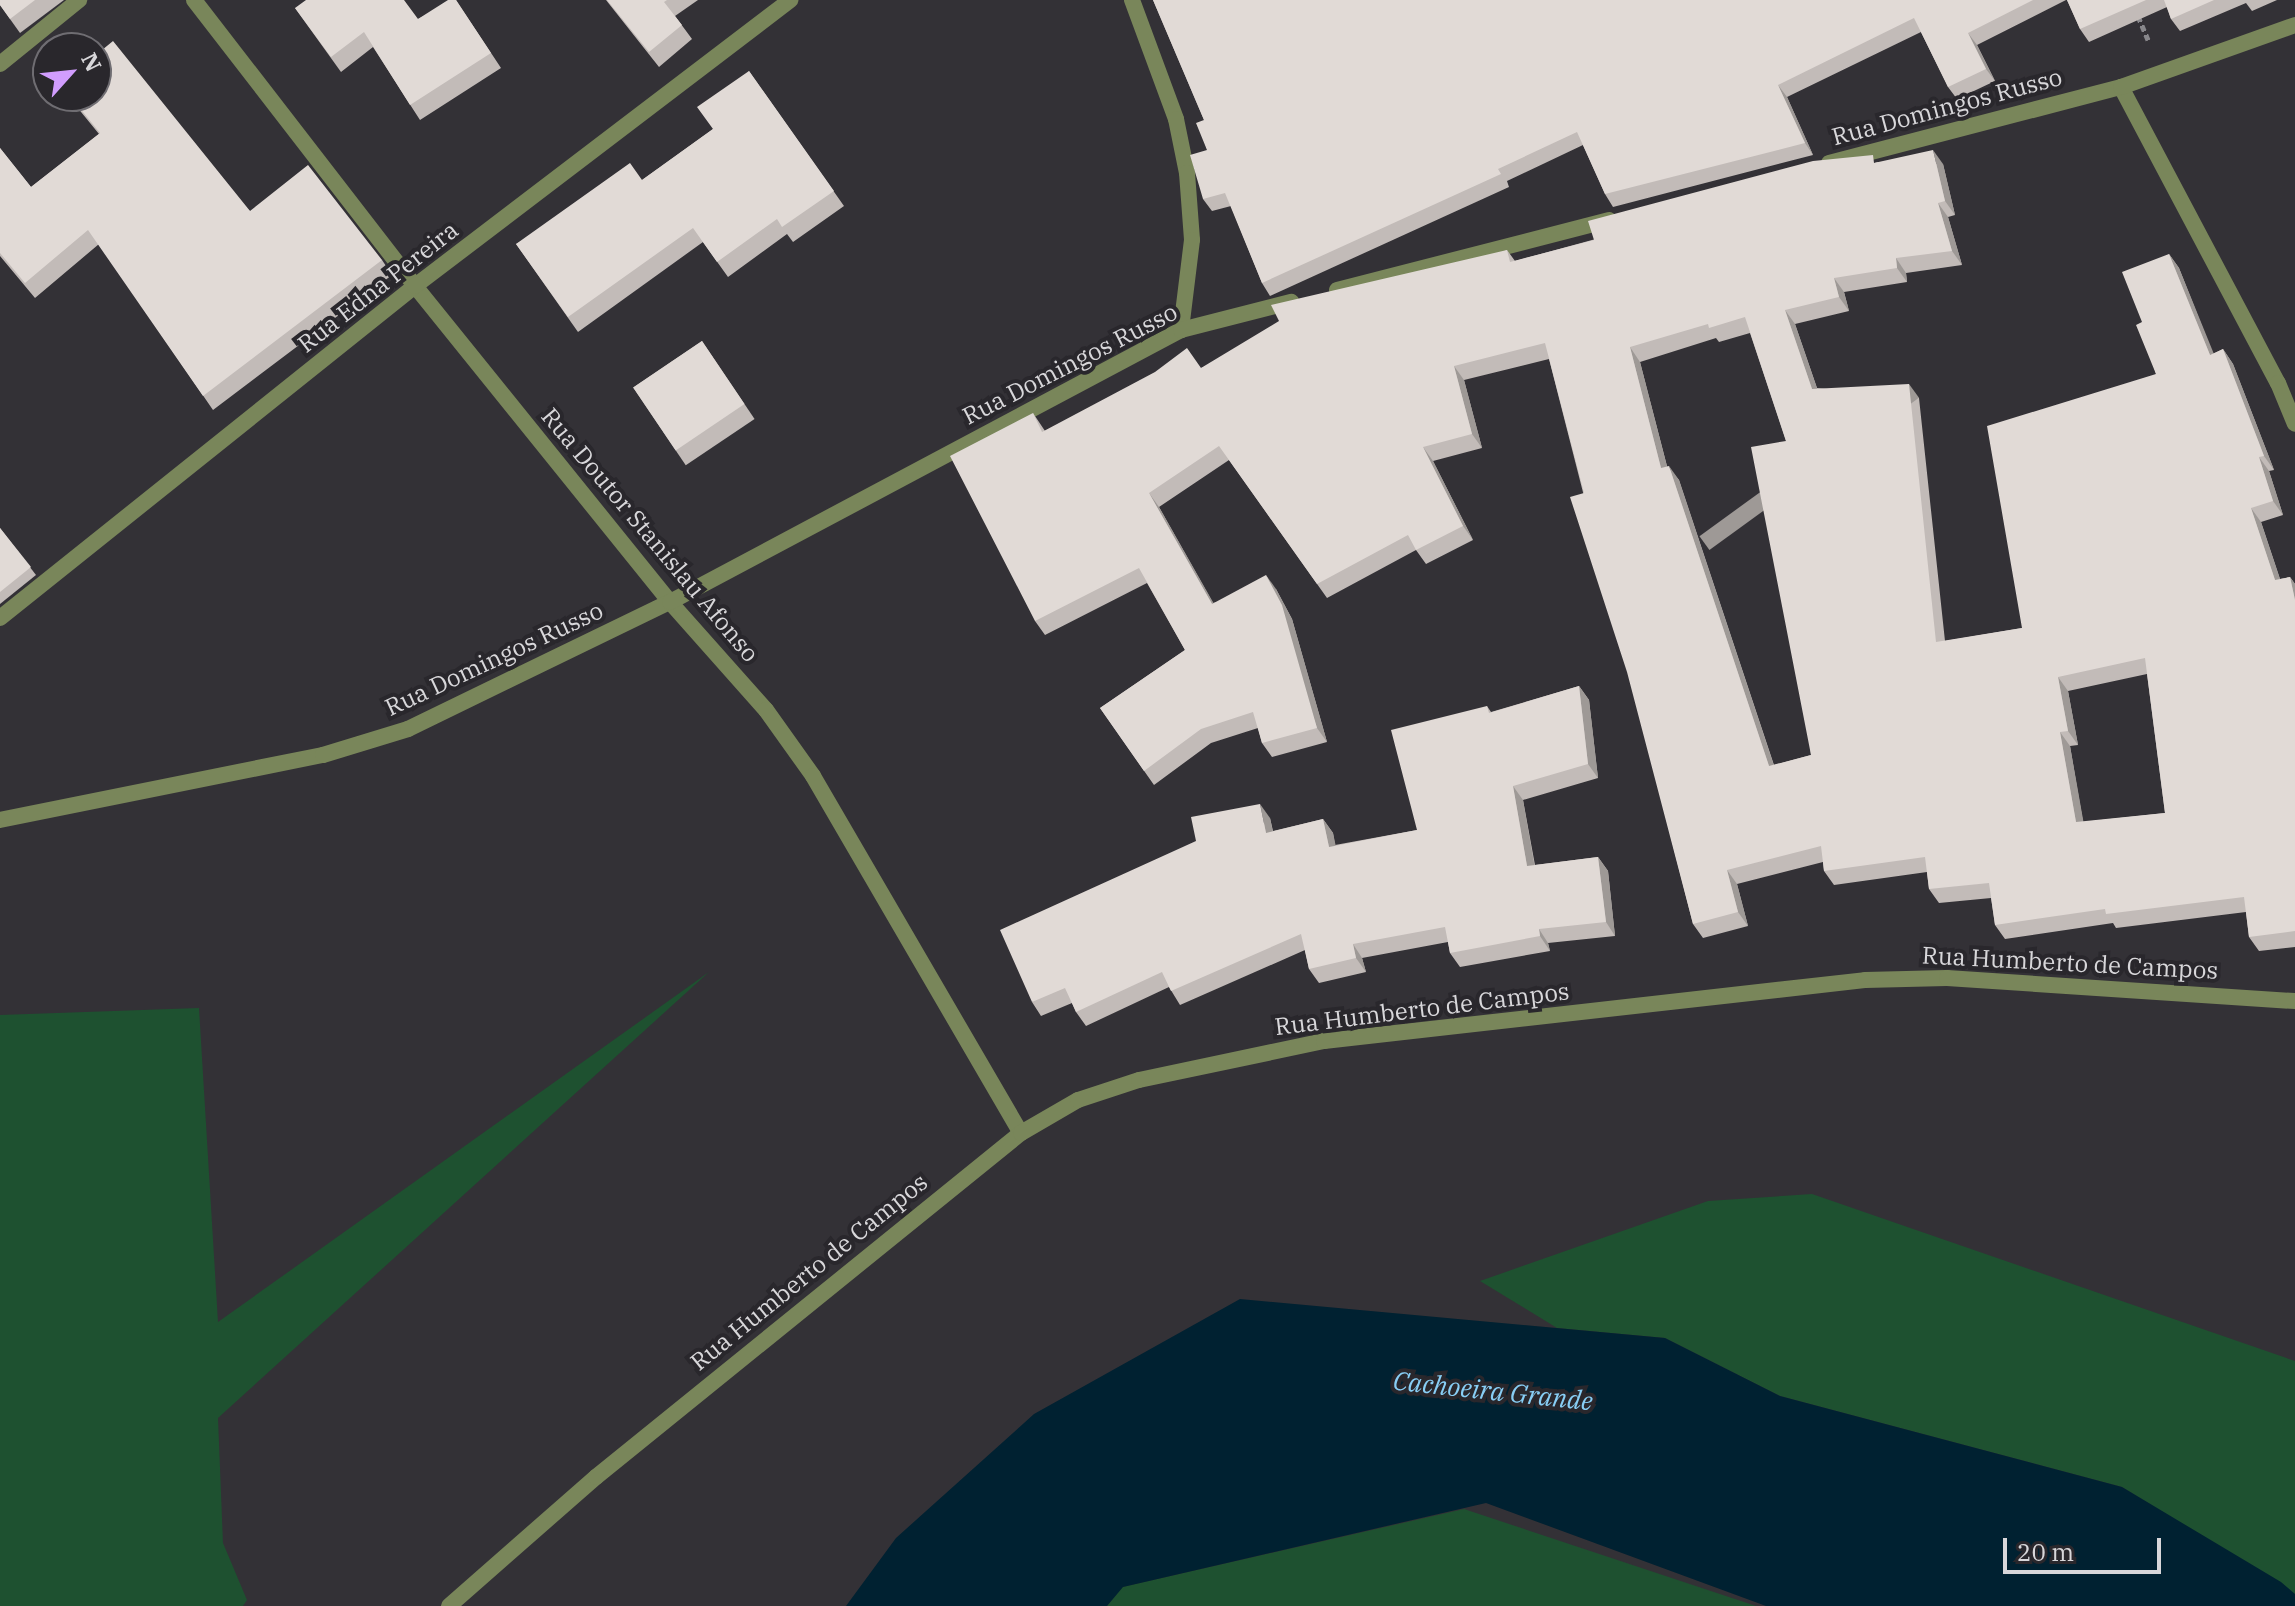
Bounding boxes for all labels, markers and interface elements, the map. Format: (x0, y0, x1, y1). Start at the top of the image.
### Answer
north arrow (32, 32, 112, 112)
text: N (75, 47, 109, 76)
street label: Rua Domingos Russo (1829, 62, 2065, 152)
street label: Rua Edna Pereira (292, 215, 464, 359)
street label: Rua Domingos Russo (958, 297, 1182, 431)
street label: Rua Doutor Stanislau Afonso (535, 402, 765, 668)
street label: Rua Domingos Russo (380, 596, 608, 722)
street label: Rua Humberto de Campos (1921, 941, 2219, 985)
street label: Rua Humberto de Campos (1273, 977, 1571, 1041)
street label: Rua Humberto de Campos (685, 1167, 933, 1377)
water label: Cachoeira Grande (1392, 1365, 1594, 1417)
scale bar (2007, 1522, 2165, 1572)
text: 20 m (2017, 1536, 2074, 1568)

